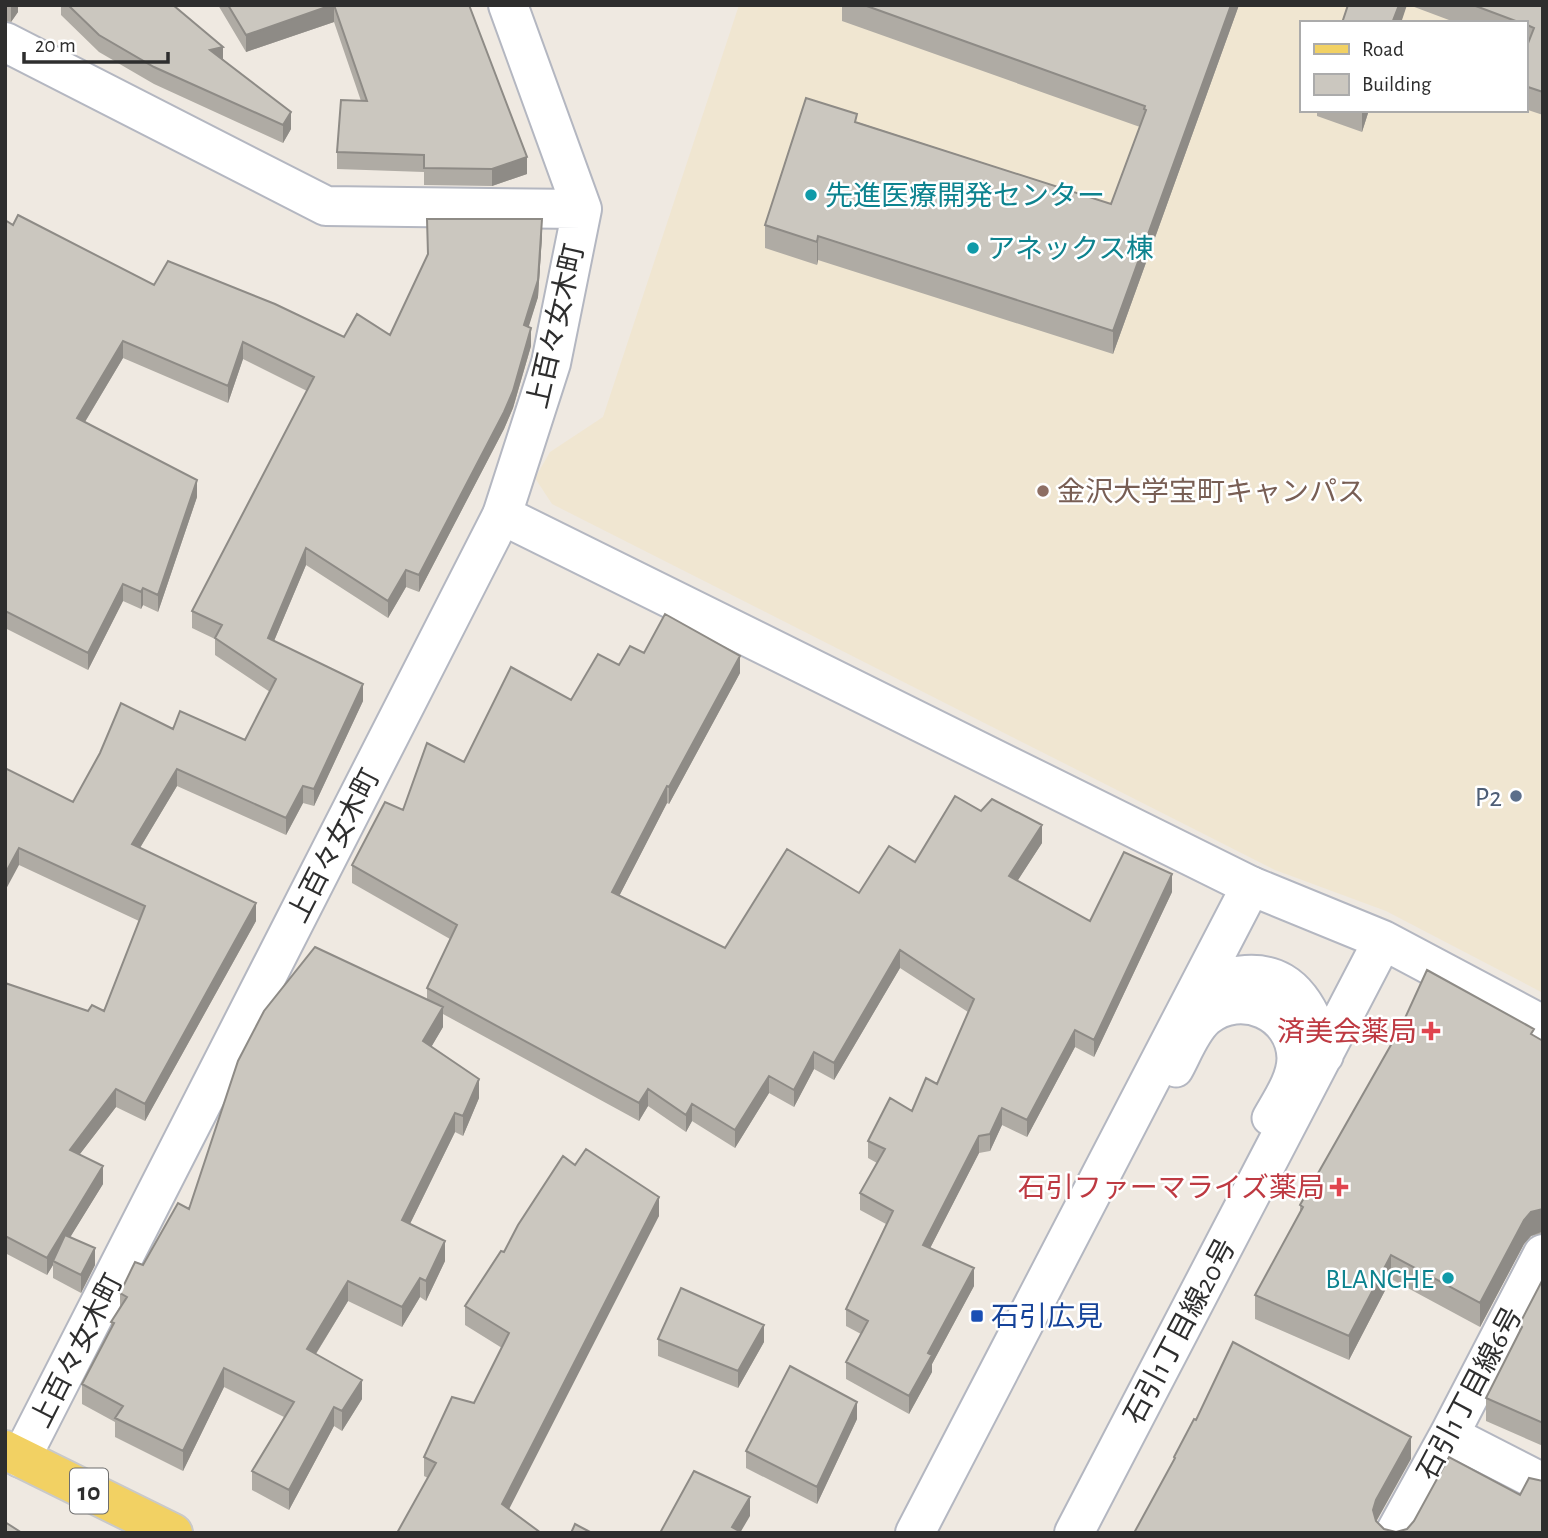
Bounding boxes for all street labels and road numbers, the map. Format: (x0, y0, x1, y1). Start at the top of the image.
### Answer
street label: 上百々女木町 (522, 241, 589, 411)
street label: 上百々女木町 (282, 764, 385, 927)
street label: 石引1丁目線20号 (1118, 1234, 1241, 1429)
street label: 上百々女木町 (25, 1269, 128, 1432)
street label: 石引1丁目線6号 (1412, 1302, 1528, 1485)
road number: 10 (70, 1468, 108, 1514)

